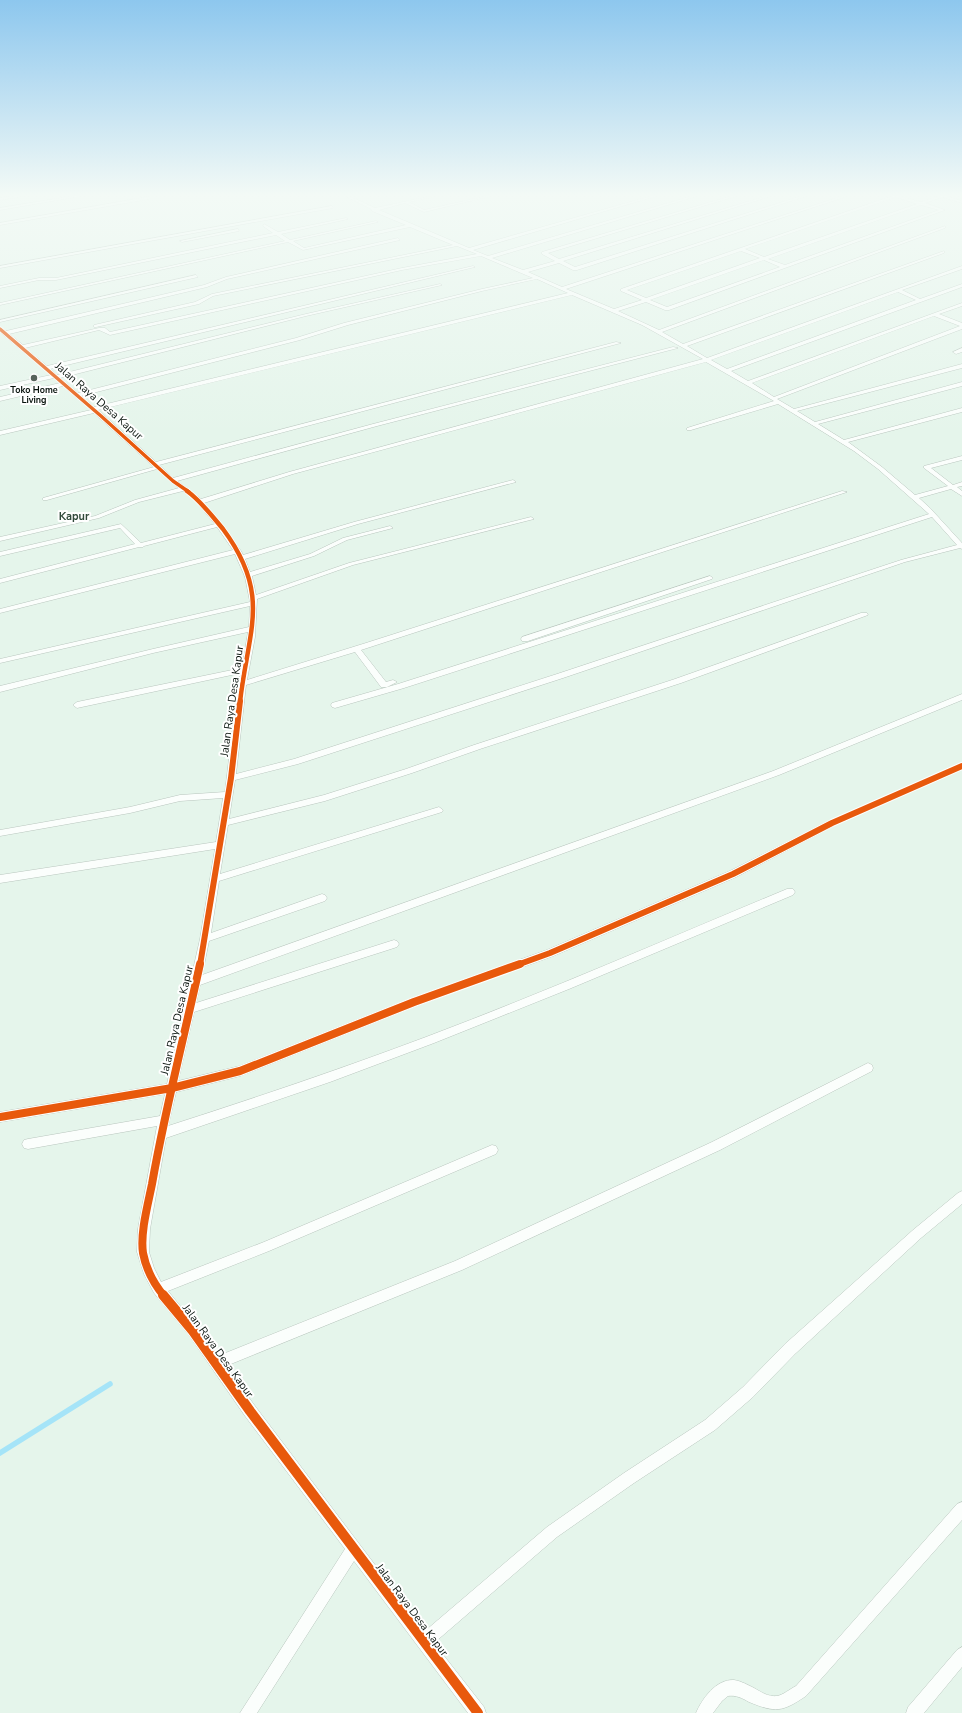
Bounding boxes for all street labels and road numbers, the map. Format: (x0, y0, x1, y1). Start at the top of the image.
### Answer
street label: Jalan Raya Desa Kapur (51, 358, 146, 443)
street label: Jalan Raya Desa Kapur (217, 644, 247, 759)
street label: Jalan Raya Desa Kapur (157, 964, 197, 1077)
street label: Jalan Raya Desa Kapur (178, 1300, 257, 1401)
street label: Jalan Raya Desa Kapur (372, 1560, 452, 1659)

